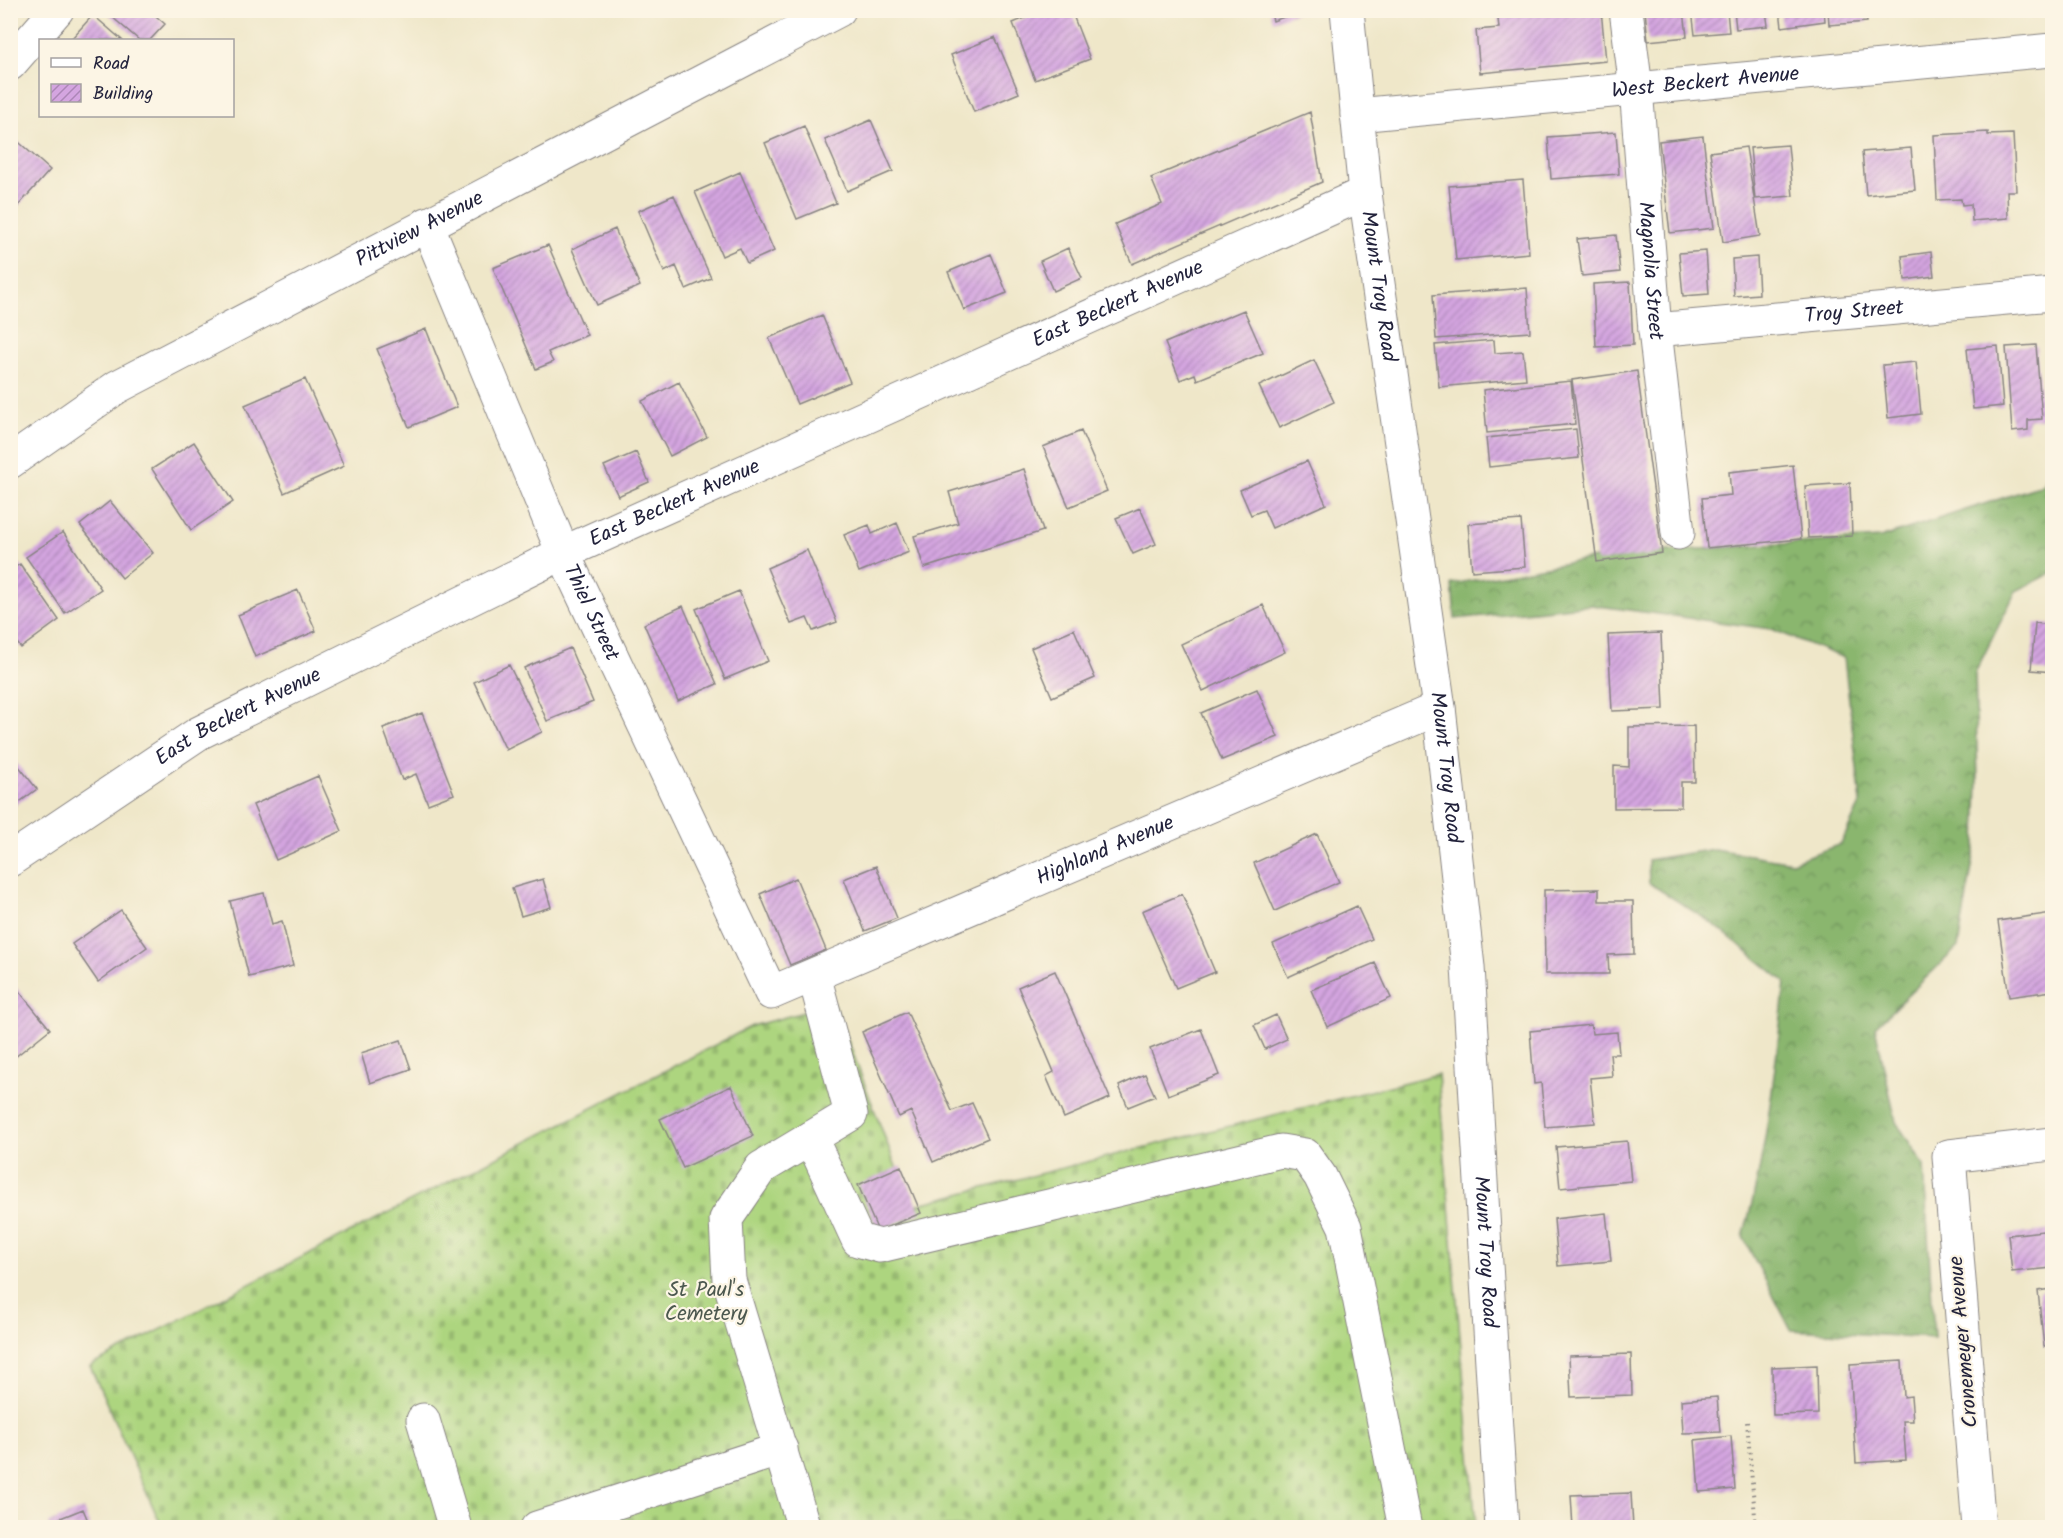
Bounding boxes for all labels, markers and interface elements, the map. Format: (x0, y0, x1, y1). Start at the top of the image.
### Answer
legend (39, 39, 234, 117)
text: Road (93, 50, 130, 79)
street label: West Beckert Avenue (1610, 57, 1801, 108)
text: Building (93, 80, 153, 109)
street label: Pittview Avenue (350, 182, 490, 276)
street label: Magnolia Street (1628, 200, 1673, 343)
street label: Mount Troy Road (1351, 209, 1406, 364)
street label: East Beckert Avenue (1027, 251, 1209, 357)
street label: Troy Street (1803, 291, 1906, 333)
street label: East Beckert Avenue (584, 450, 766, 556)
street label: Thiel Street (554, 559, 629, 667)
street label: East Beckert Avenue (148, 658, 327, 775)
street label: Mount Troy Road (1420, 690, 1471, 845)
street label: Highland Avenue (1031, 806, 1180, 895)
street label: Mount Troy Road (1464, 1175, 1506, 1329)
street label: Cronemeyer Avenue (1940, 1254, 1988, 1429)
park label: St Paul's Cemetery (665, 1274, 747, 1331)

